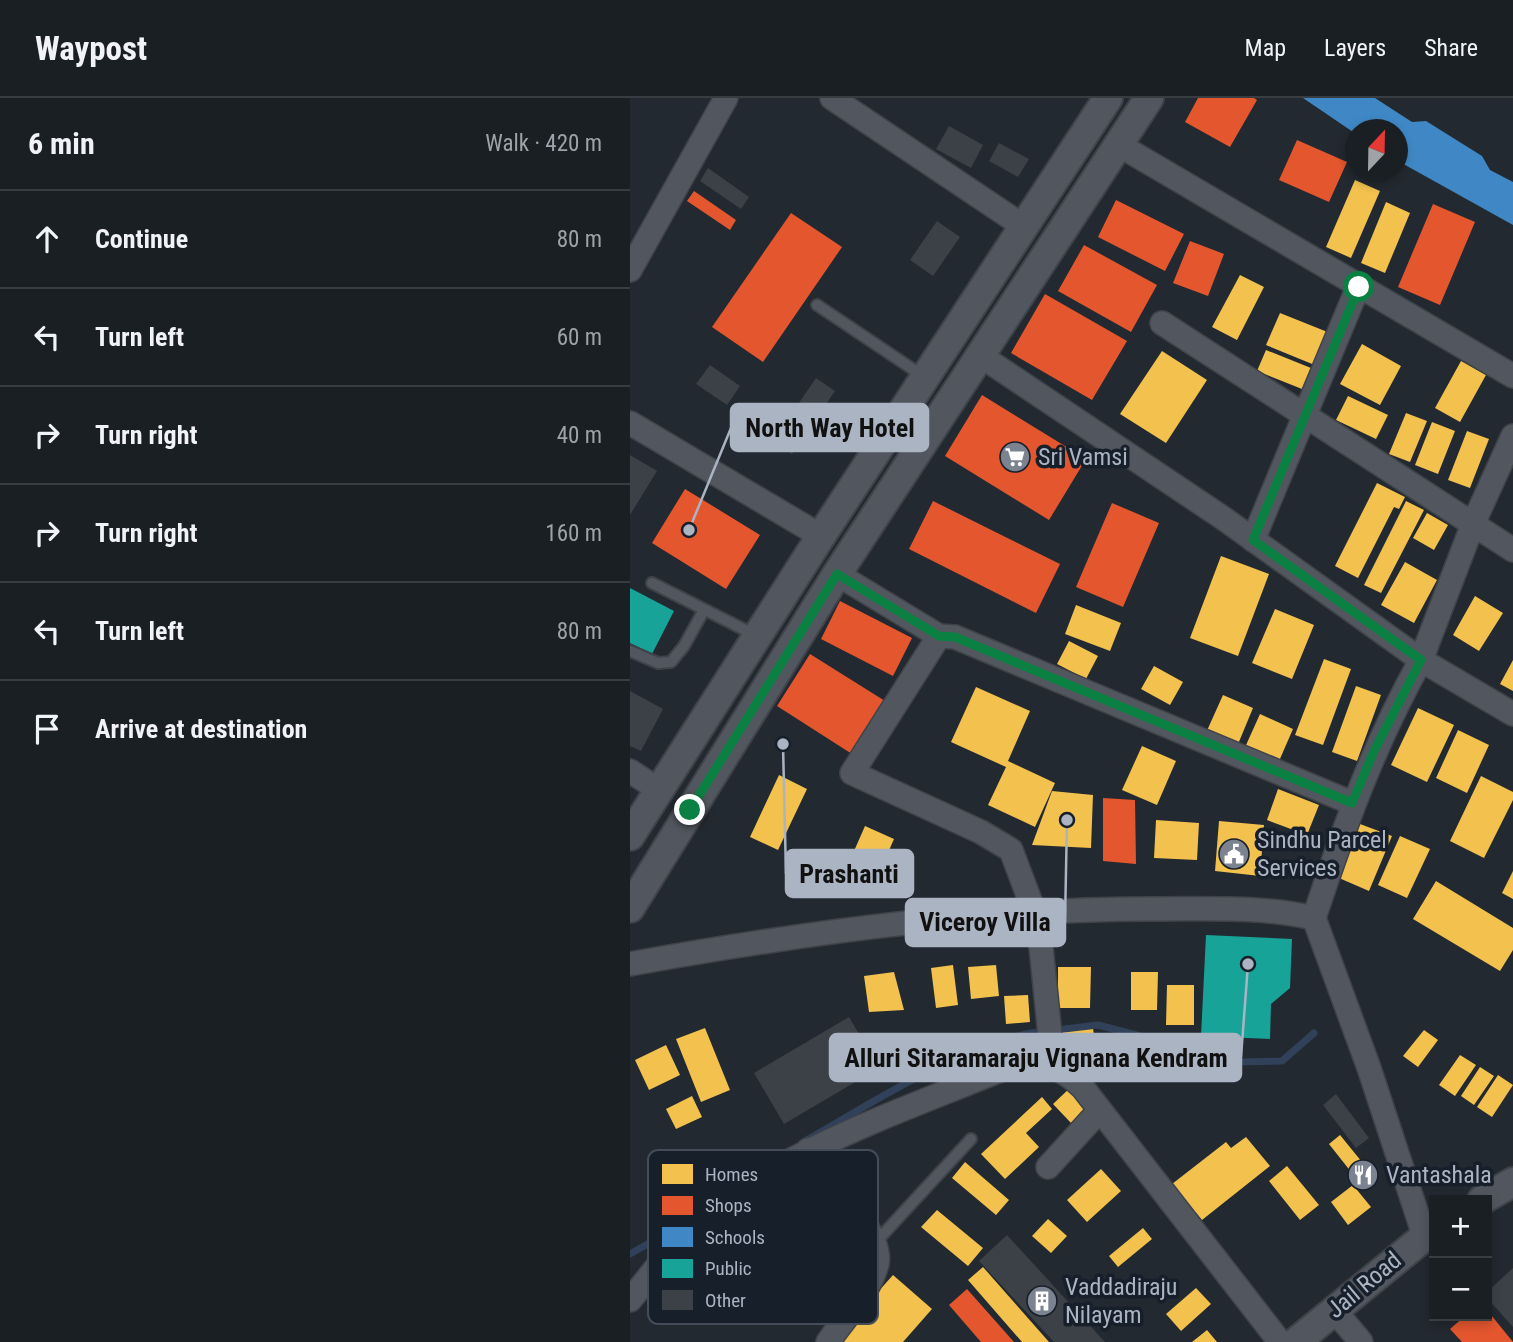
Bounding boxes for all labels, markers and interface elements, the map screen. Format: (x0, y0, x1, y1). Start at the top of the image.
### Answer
text: Waypost (35, 29, 147, 68)
text: Map (1245, 34, 1286, 62)
text: Layers (1324, 34, 1386, 62)
text: Share (1424, 34, 1478, 62)
north arrow (1345, 119, 1408, 182)
text: 6 min (28, 126, 95, 161)
text: Walk · 420 m (485, 130, 602, 157)
icon: ahead (28, 220, 66, 258)
text: Continue (95, 224, 188, 254)
text: 80 m (557, 226, 602, 253)
route start (1343, 271, 1374, 302)
icon: left (28, 318, 66, 356)
text: Turn left (95, 322, 184, 352)
text: 60 m (557, 324, 602, 351)
callout: North Way Hotel (731, 404, 928, 451)
text: North Way Hotel (745, 413, 915, 443)
icon: right (28, 416, 66, 454)
text: Turn right (95, 420, 197, 450)
text: 40 m (557, 422, 602, 449)
supermarket icon: Sri Vamsi (998, 440, 1032, 474)
place label: Sri Vamsi (1038, 443, 1128, 471)
icon: right (28, 514, 66, 552)
text: Turn right (95, 518, 197, 548)
text: 160 m (545, 520, 602, 547)
icon: left (28, 612, 66, 650)
text: Turn left (95, 616, 184, 646)
text: 80 m (557, 618, 602, 645)
icon: arrive (28, 710, 66, 748)
text: Arrive at destination (95, 714, 307, 744)
route end (674, 794, 705, 825)
place label: Sindhu Parcel Services (1257, 826, 1387, 882)
public building icon: Sindhu Parcel Services (1217, 837, 1251, 871)
callout: Prashanti (786, 850, 913, 897)
text: Prashanti (799, 859, 899, 889)
callout: Viceroy Villa (906, 899, 1065, 946)
text: Viceroy Villa (919, 907, 1051, 937)
callout: Alluri Sitaramaraju Vignana Kendram (830, 1034, 1241, 1081)
text: Alluri Sitaramaraju Vignana Kendram (844, 1043, 1228, 1073)
legend (648, 1150, 878, 1324)
restaurant icon: Vantashala (1346, 1158, 1380, 1192)
place label: Vantashala (1386, 1161, 1492, 1189)
text: Homes (705, 1163, 758, 1186)
text: Shops (705, 1194, 752, 1217)
map controls (1429, 1195, 1492, 1321)
button: + (1429, 1195, 1492, 1258)
text: Schools (705, 1226, 765, 1249)
street label: Jail Road (1321, 1246, 1407, 1324)
text: Public (705, 1257, 752, 1280)
button: − (1429, 1258, 1492, 1321)
place label: Vaddadiraju Nilayam (1065, 1273, 1177, 1329)
building icon: Vaddadiraju Nilayam (1025, 1284, 1059, 1318)
text: Other (705, 1289, 746, 1312)

